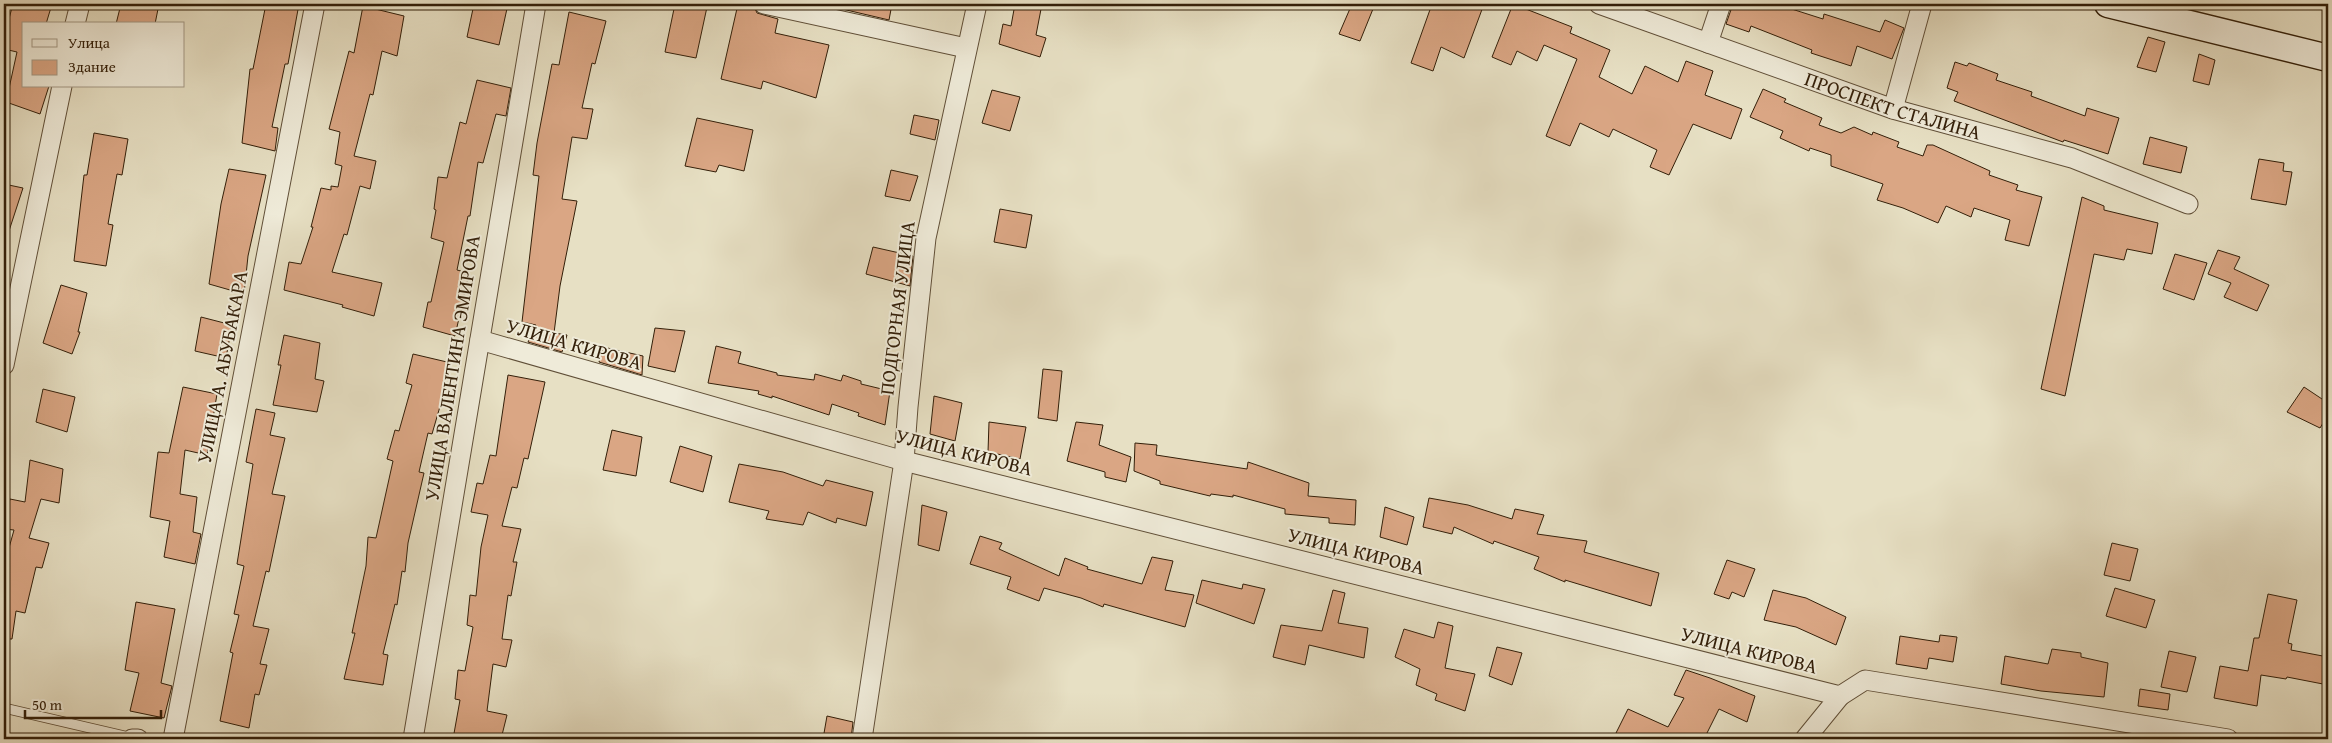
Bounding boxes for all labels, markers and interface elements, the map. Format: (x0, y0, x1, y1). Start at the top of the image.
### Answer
legend (22, 22, 185, 88)
text: Улица (68, 32, 111, 53)
text: Здание (68, 56, 116, 77)
street label: ПРОСПЕКТ СТАЛИНА (1801, 64, 1984, 146)
street label: ПОДГОРНАЯ УЛИЦА (871, 219, 922, 397)
street label: УЛИЦА ВАЛЕНТИНА ЭМИРОВА (416, 233, 487, 503)
street label: УЛИЦА А. АБУБАКАРА (189, 268, 254, 466)
street label: УЛИЦА КИРОВА (503, 310, 645, 377)
street label: УЛИЦА КИРОВА (893, 421, 1036, 483)
street label: УЛИЦА КИРОВА (1285, 520, 1428, 582)
street label: УЛИЦА КИРОВА (1678, 619, 1821, 681)
scale bar (25, 688, 161, 720)
text: 50 m (32, 694, 63, 715)

